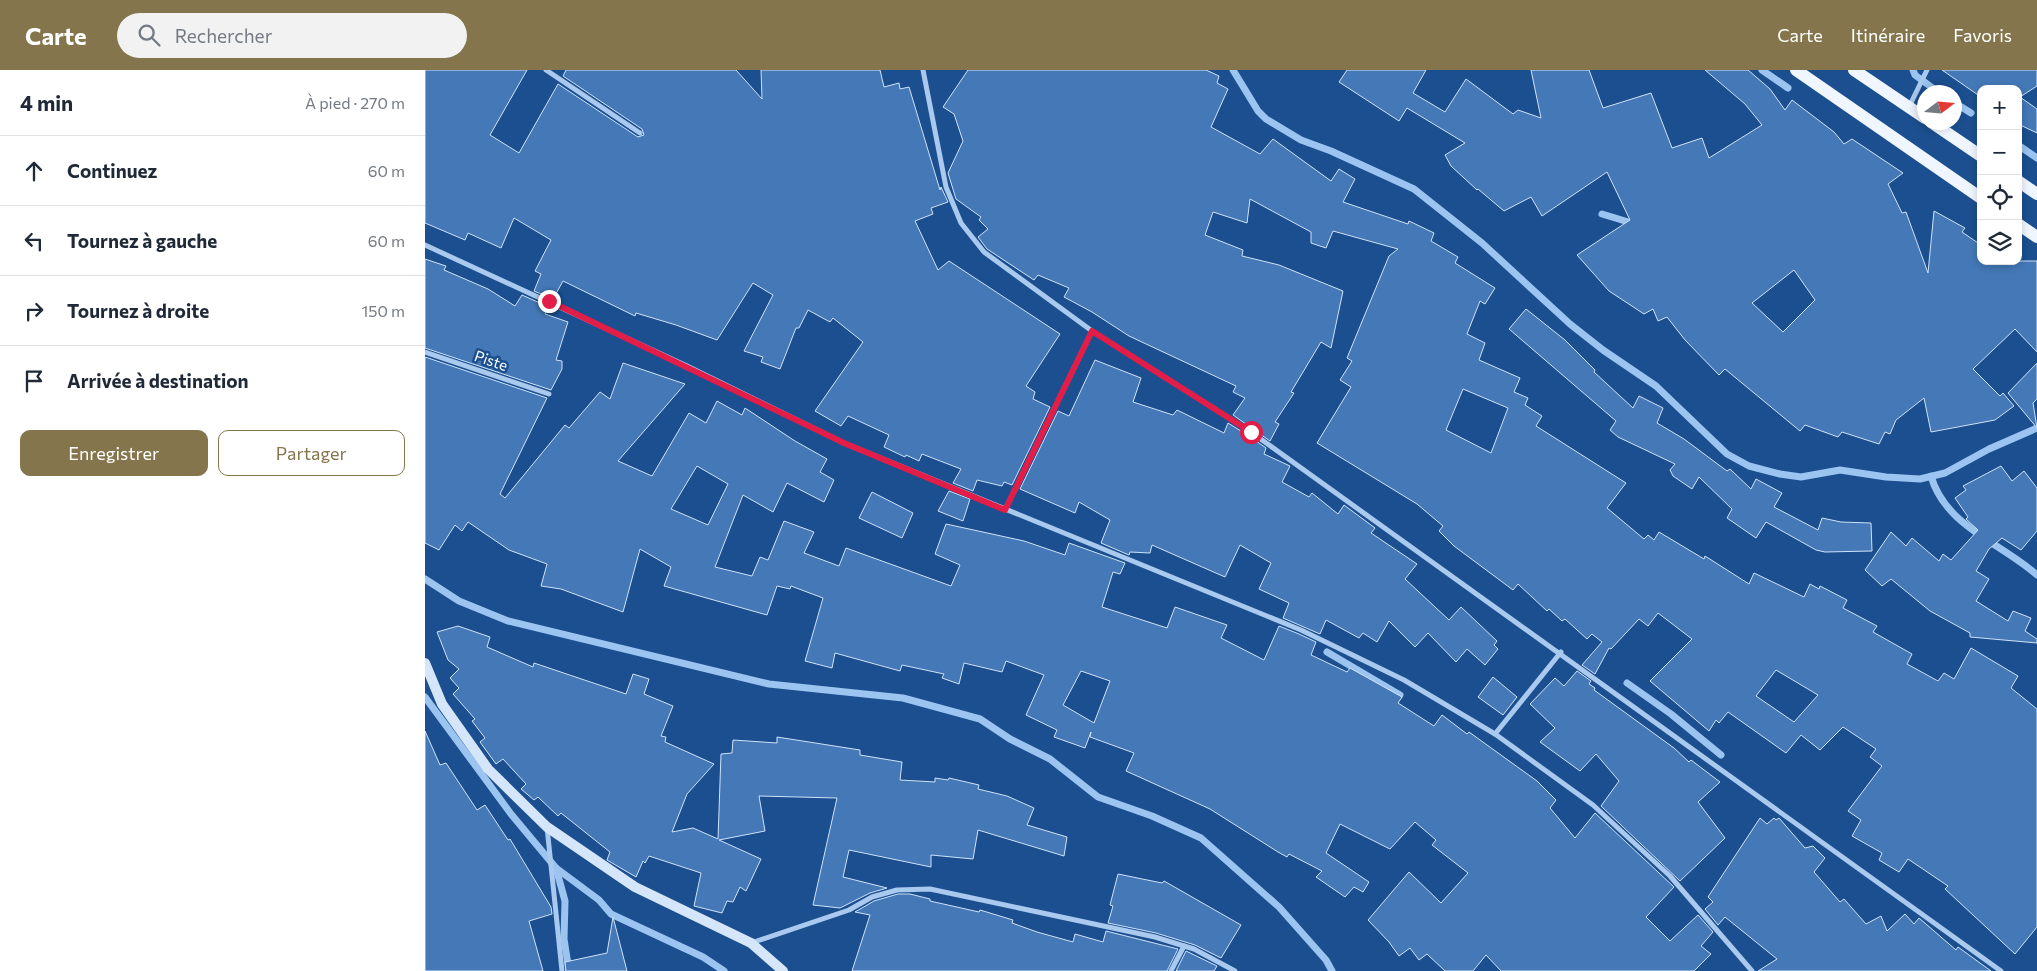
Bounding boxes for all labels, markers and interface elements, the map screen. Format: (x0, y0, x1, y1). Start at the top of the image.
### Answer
search box (117, 13, 467, 58)
text: Carte (25, 21, 87, 50)
icon: search (135, 21, 163, 49)
text: Rechercher (175, 24, 272, 47)
text: Carte (1777, 24, 1823, 46)
text: Itinéraire (1851, 24, 1925, 46)
text: Favoris (1953, 24, 2012, 46)
north arrow (1917, 85, 1962, 130)
map controls (1977, 85, 2022, 265)
button: + (1977, 85, 2022, 130)
text: 4 min (20, 90, 73, 115)
text: À pied · 270 m (305, 93, 405, 112)
button: − (1977, 130, 2022, 175)
icon: ahead (20, 157, 48, 185)
text: Continuez (67, 159, 157, 182)
text: 60 m (368, 161, 405, 180)
button: locate (1977, 175, 2022, 220)
button: layers (1977, 220, 2022, 265)
icon: left (20, 227, 48, 255)
text: Tournez à gauche (67, 229, 217, 252)
text: 60 m (368, 231, 405, 250)
route end (538, 290, 561, 313)
icon: right (20, 297, 48, 325)
text: Tournez à droite (67, 299, 209, 322)
text: 150 m (362, 301, 405, 320)
street label: Piste (472, 346, 510, 374)
icon: arrive (20, 367, 48, 395)
text: Arrivée à destination (67, 369, 249, 392)
route start (1240, 421, 1263, 444)
button: Enregistrer (20, 430, 208, 476)
button: Partager (218, 430, 405, 476)

